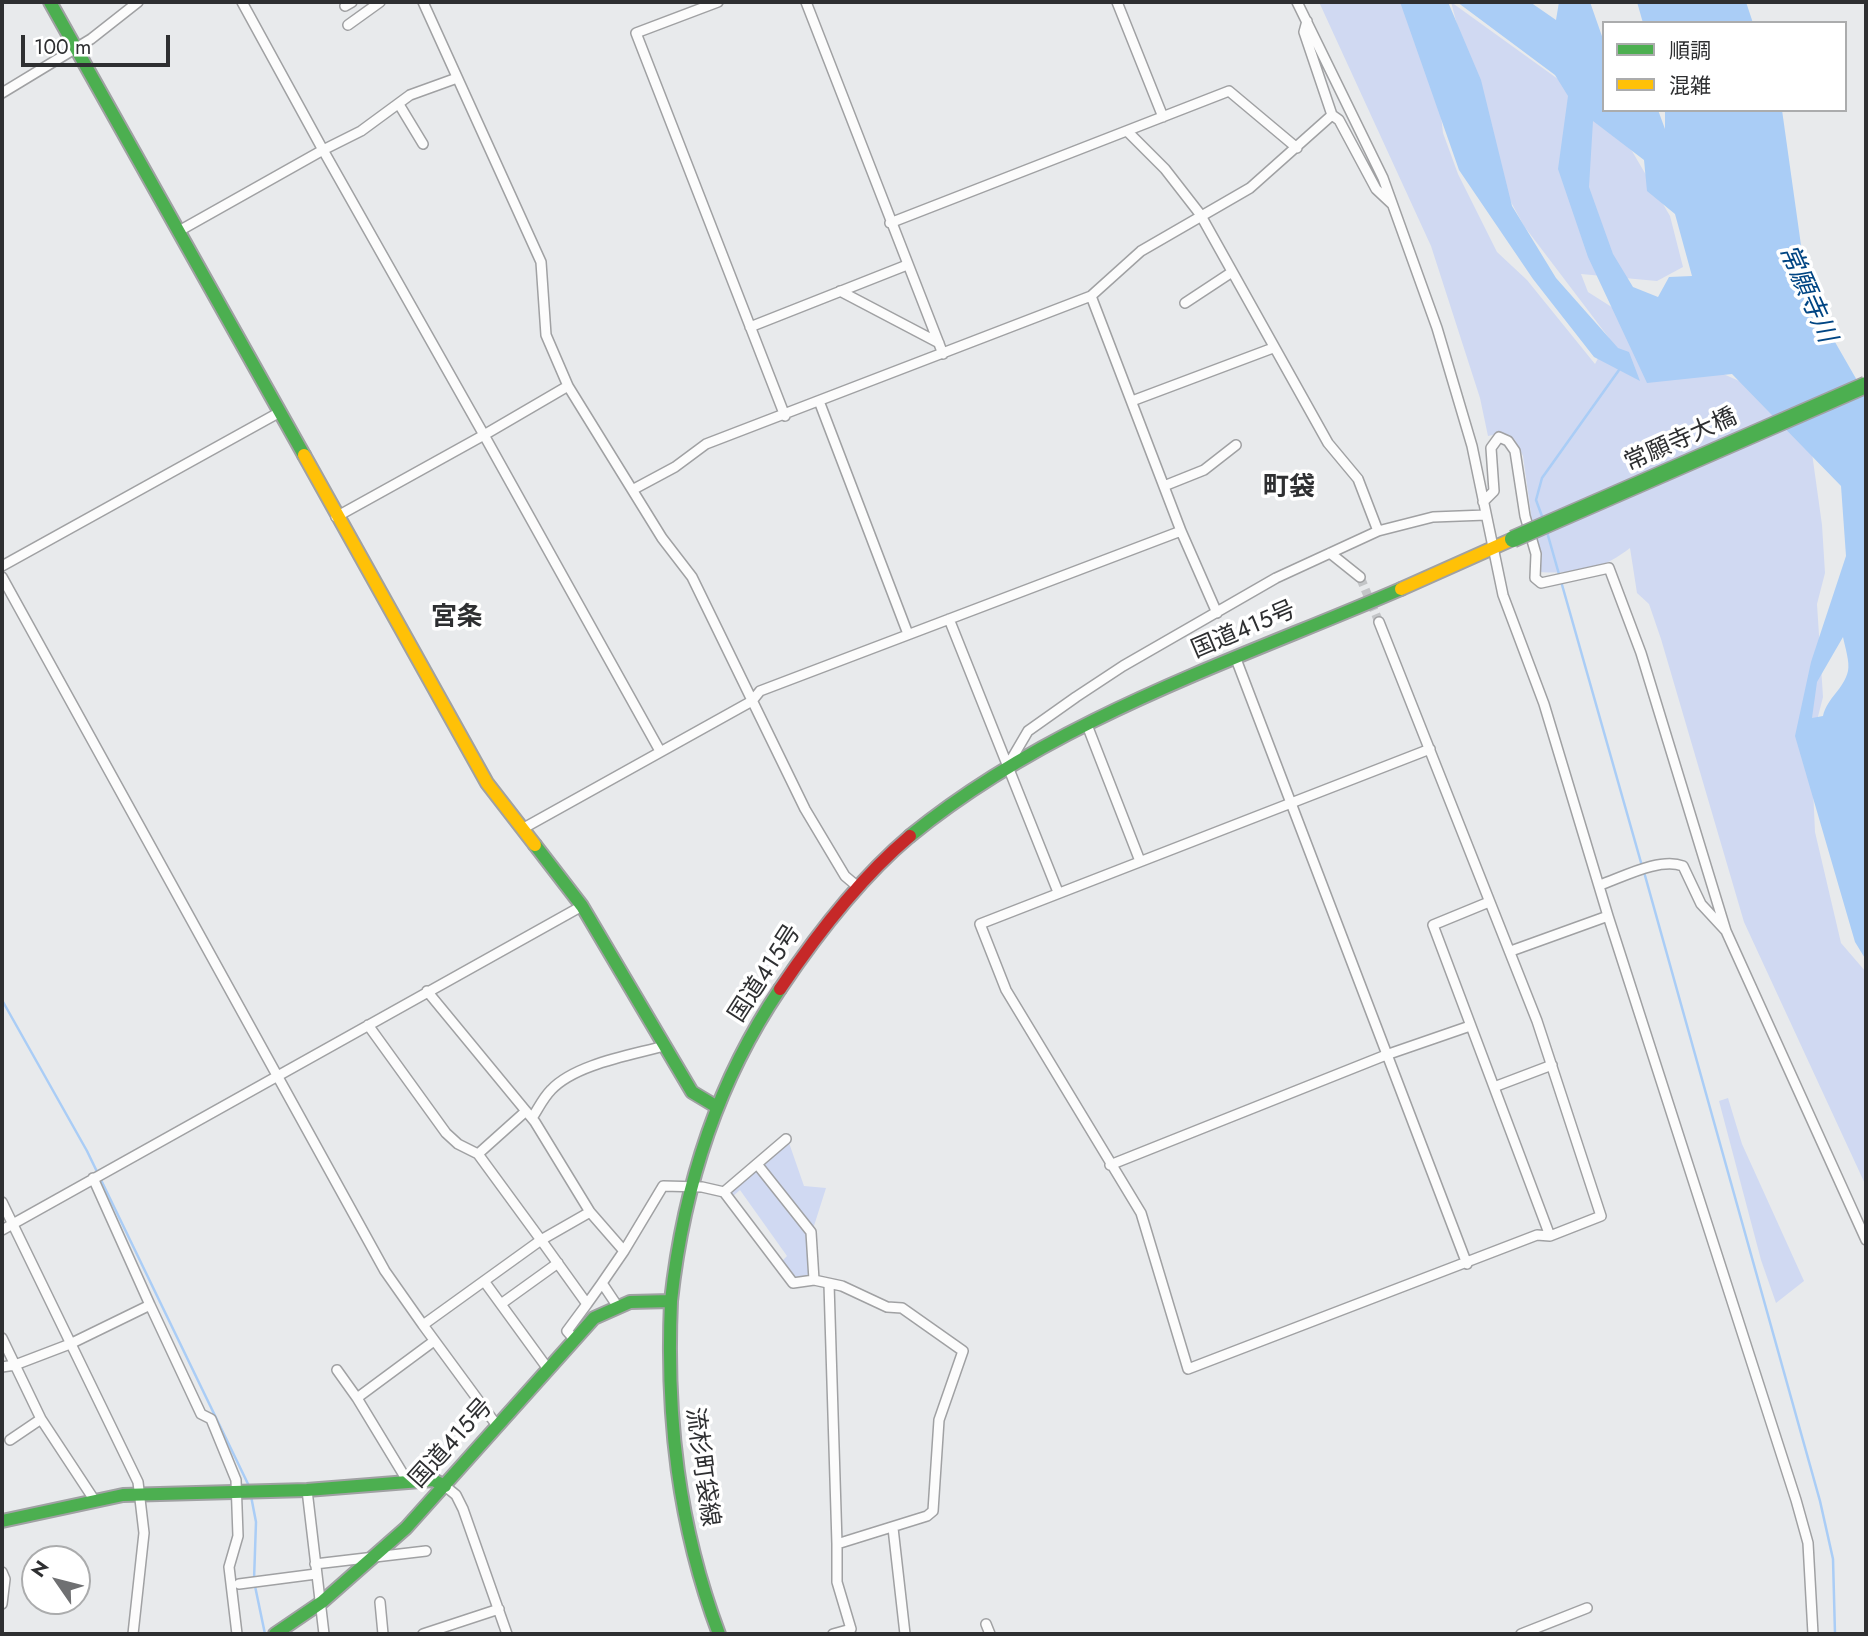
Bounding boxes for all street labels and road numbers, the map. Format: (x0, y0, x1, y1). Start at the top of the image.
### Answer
street label: 常願寺大橋 (1620, 403, 1742, 479)
street label: 国道415号 (1188, 596, 1300, 666)
street label: 国道415号 (724, 920, 808, 1028)
street label: 国道415号 (404, 1393, 500, 1495)
street label: 流杉町袋線 (678, 1406, 724, 1528)

